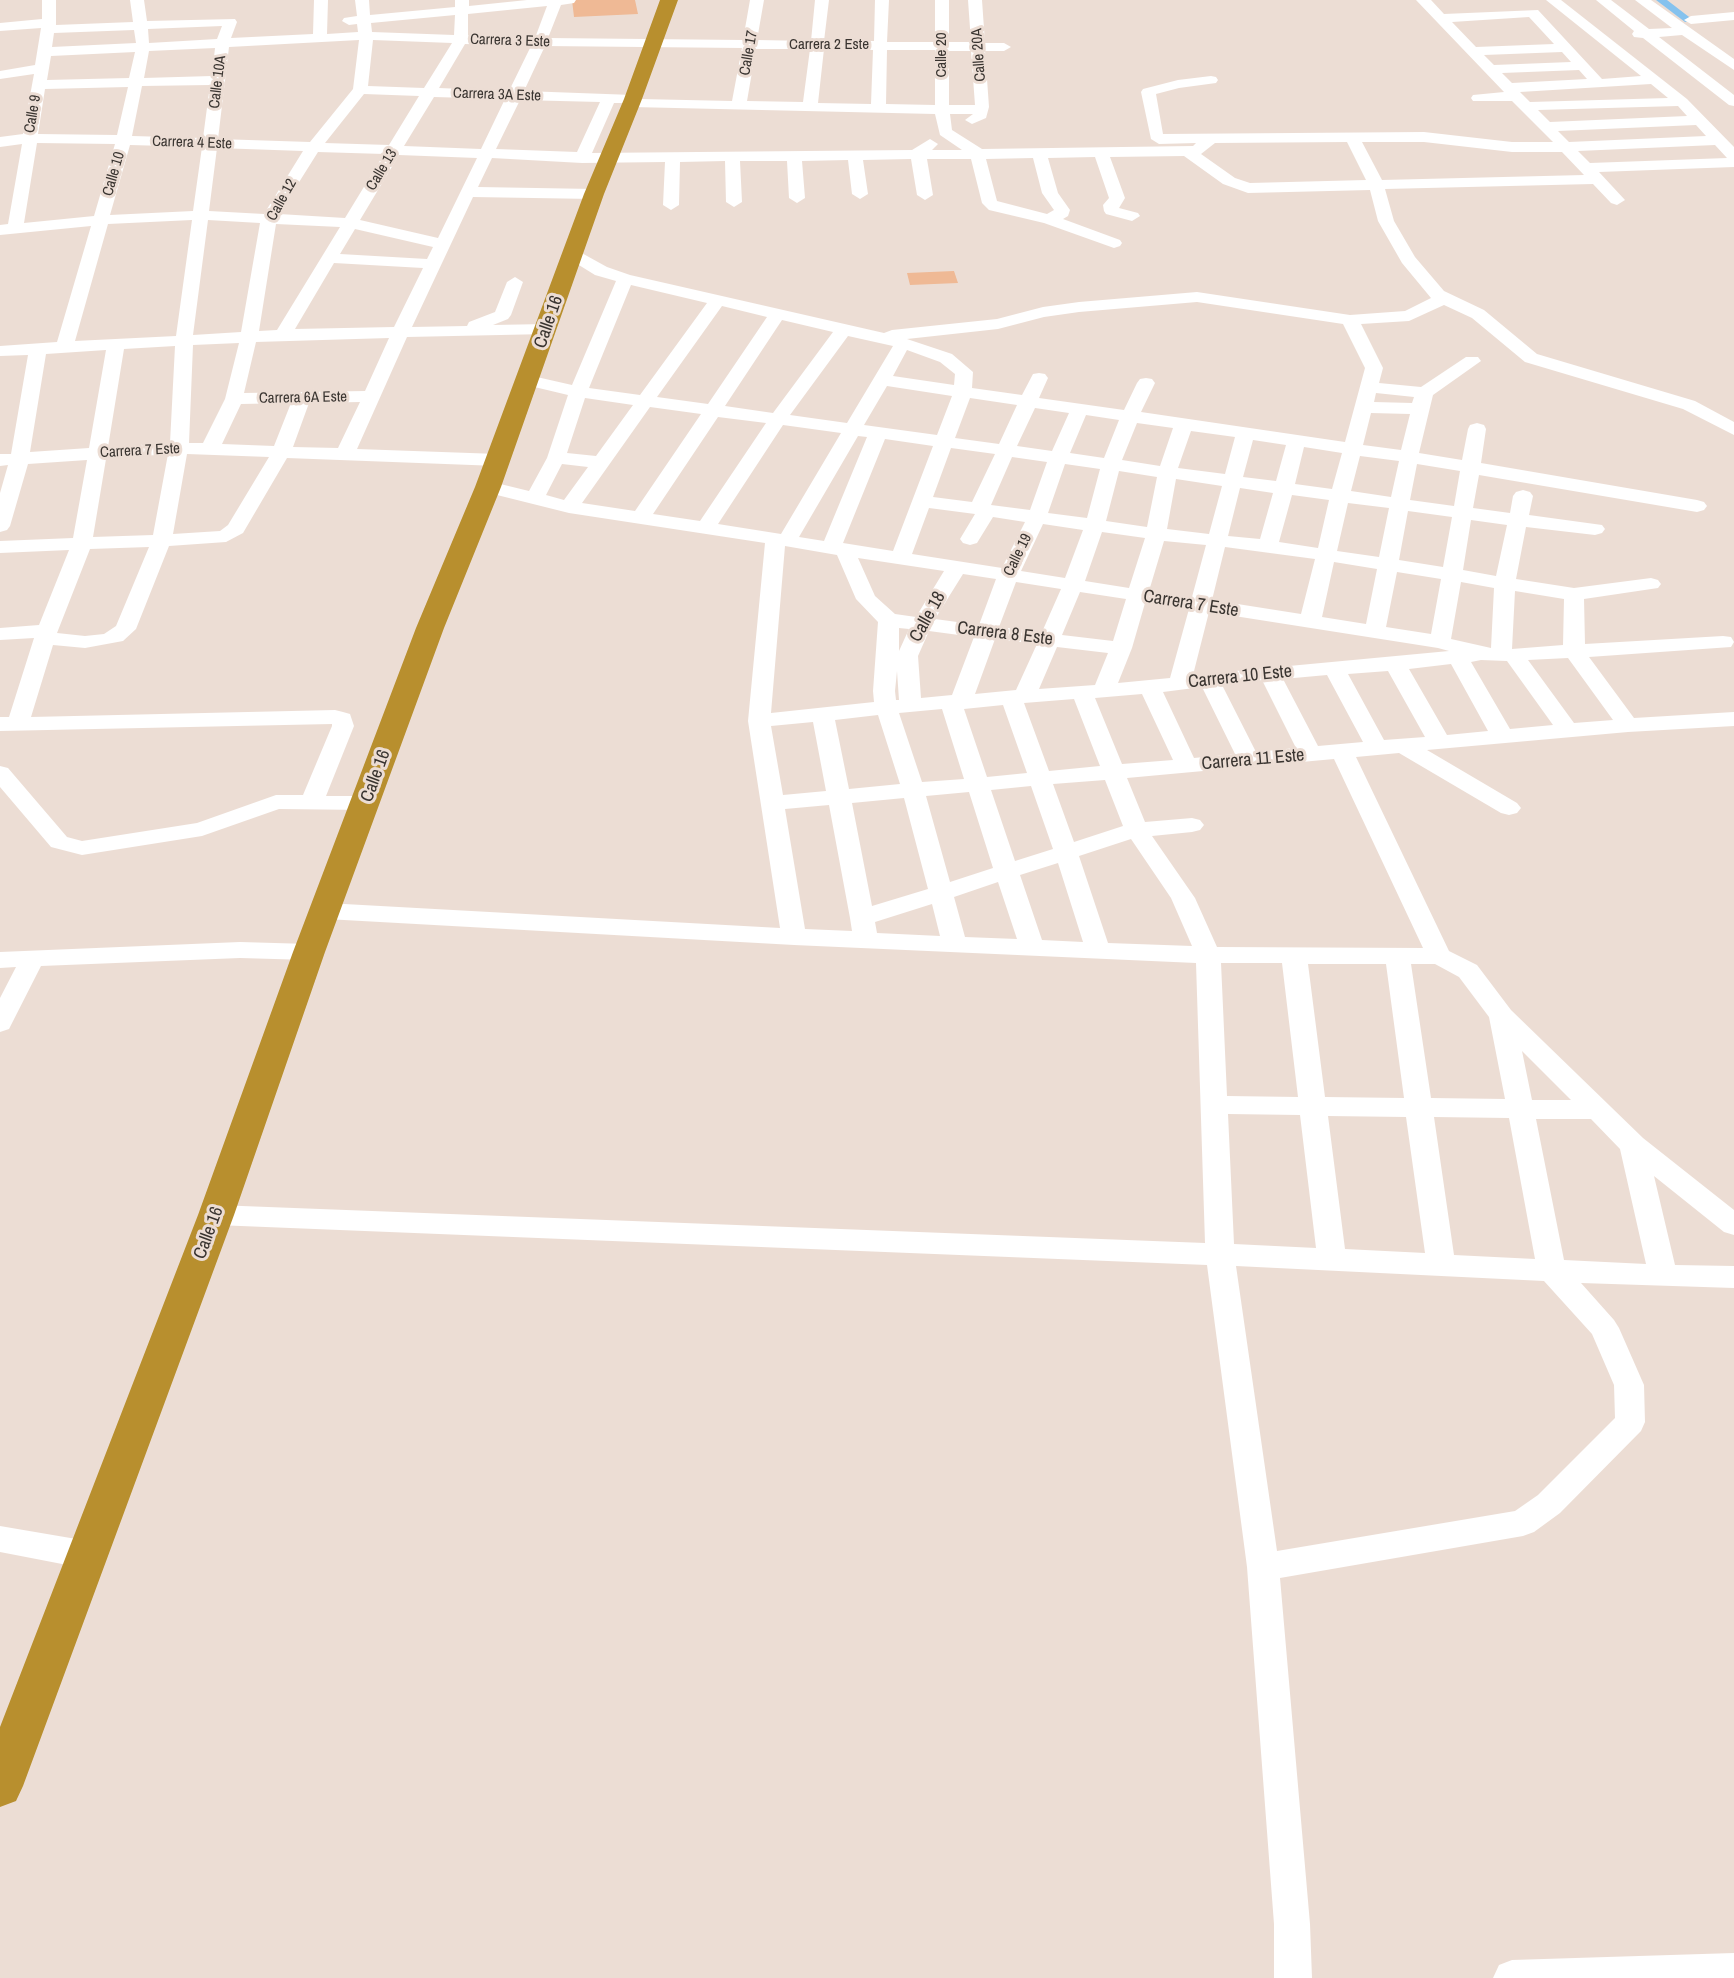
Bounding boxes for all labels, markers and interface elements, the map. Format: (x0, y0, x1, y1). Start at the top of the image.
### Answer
street label: Calle 20A (968, 28, 990, 82)
street label: Calle 17 (736, 29, 762, 77)
street label: Carrera 3 Este (470, 31, 550, 51)
street label: Calle 20 (933, 32, 951, 78)
street label: Carrera 2 Este (789, 36, 869, 54)
street label: Calle 10A (206, 54, 230, 110)
street label: Carrera 3A Este (453, 84, 541, 106)
street label: Calle 9 (21, 94, 45, 134)
street label: Carrera 4 Este (152, 133, 232, 153)
street label: Calle 13 (363, 146, 401, 194)
street label: Calle 10 (99, 150, 129, 198)
street label: Calle 12 (263, 176, 301, 224)
street label: Calle 16 (530, 293, 568, 351)
street label: Carrera 6A Este (259, 388, 347, 408)
street label: Carrera 7 Este (100, 440, 180, 462)
street label: Calle 19 (1000, 531, 1036, 579)
street label: Carrera 7 Este (1142, 586, 1240, 622)
street label: Calle 18 (905, 588, 951, 646)
street label: Carrera 8 Este (956, 617, 1054, 651)
street label: Carrera 10 Este (1187, 661, 1293, 693)
street label: Carrera 11 Este (1201, 745, 1305, 775)
street label: Calle 16 (357, 747, 395, 805)
street label: Calle 16 (190, 1204, 228, 1262)

